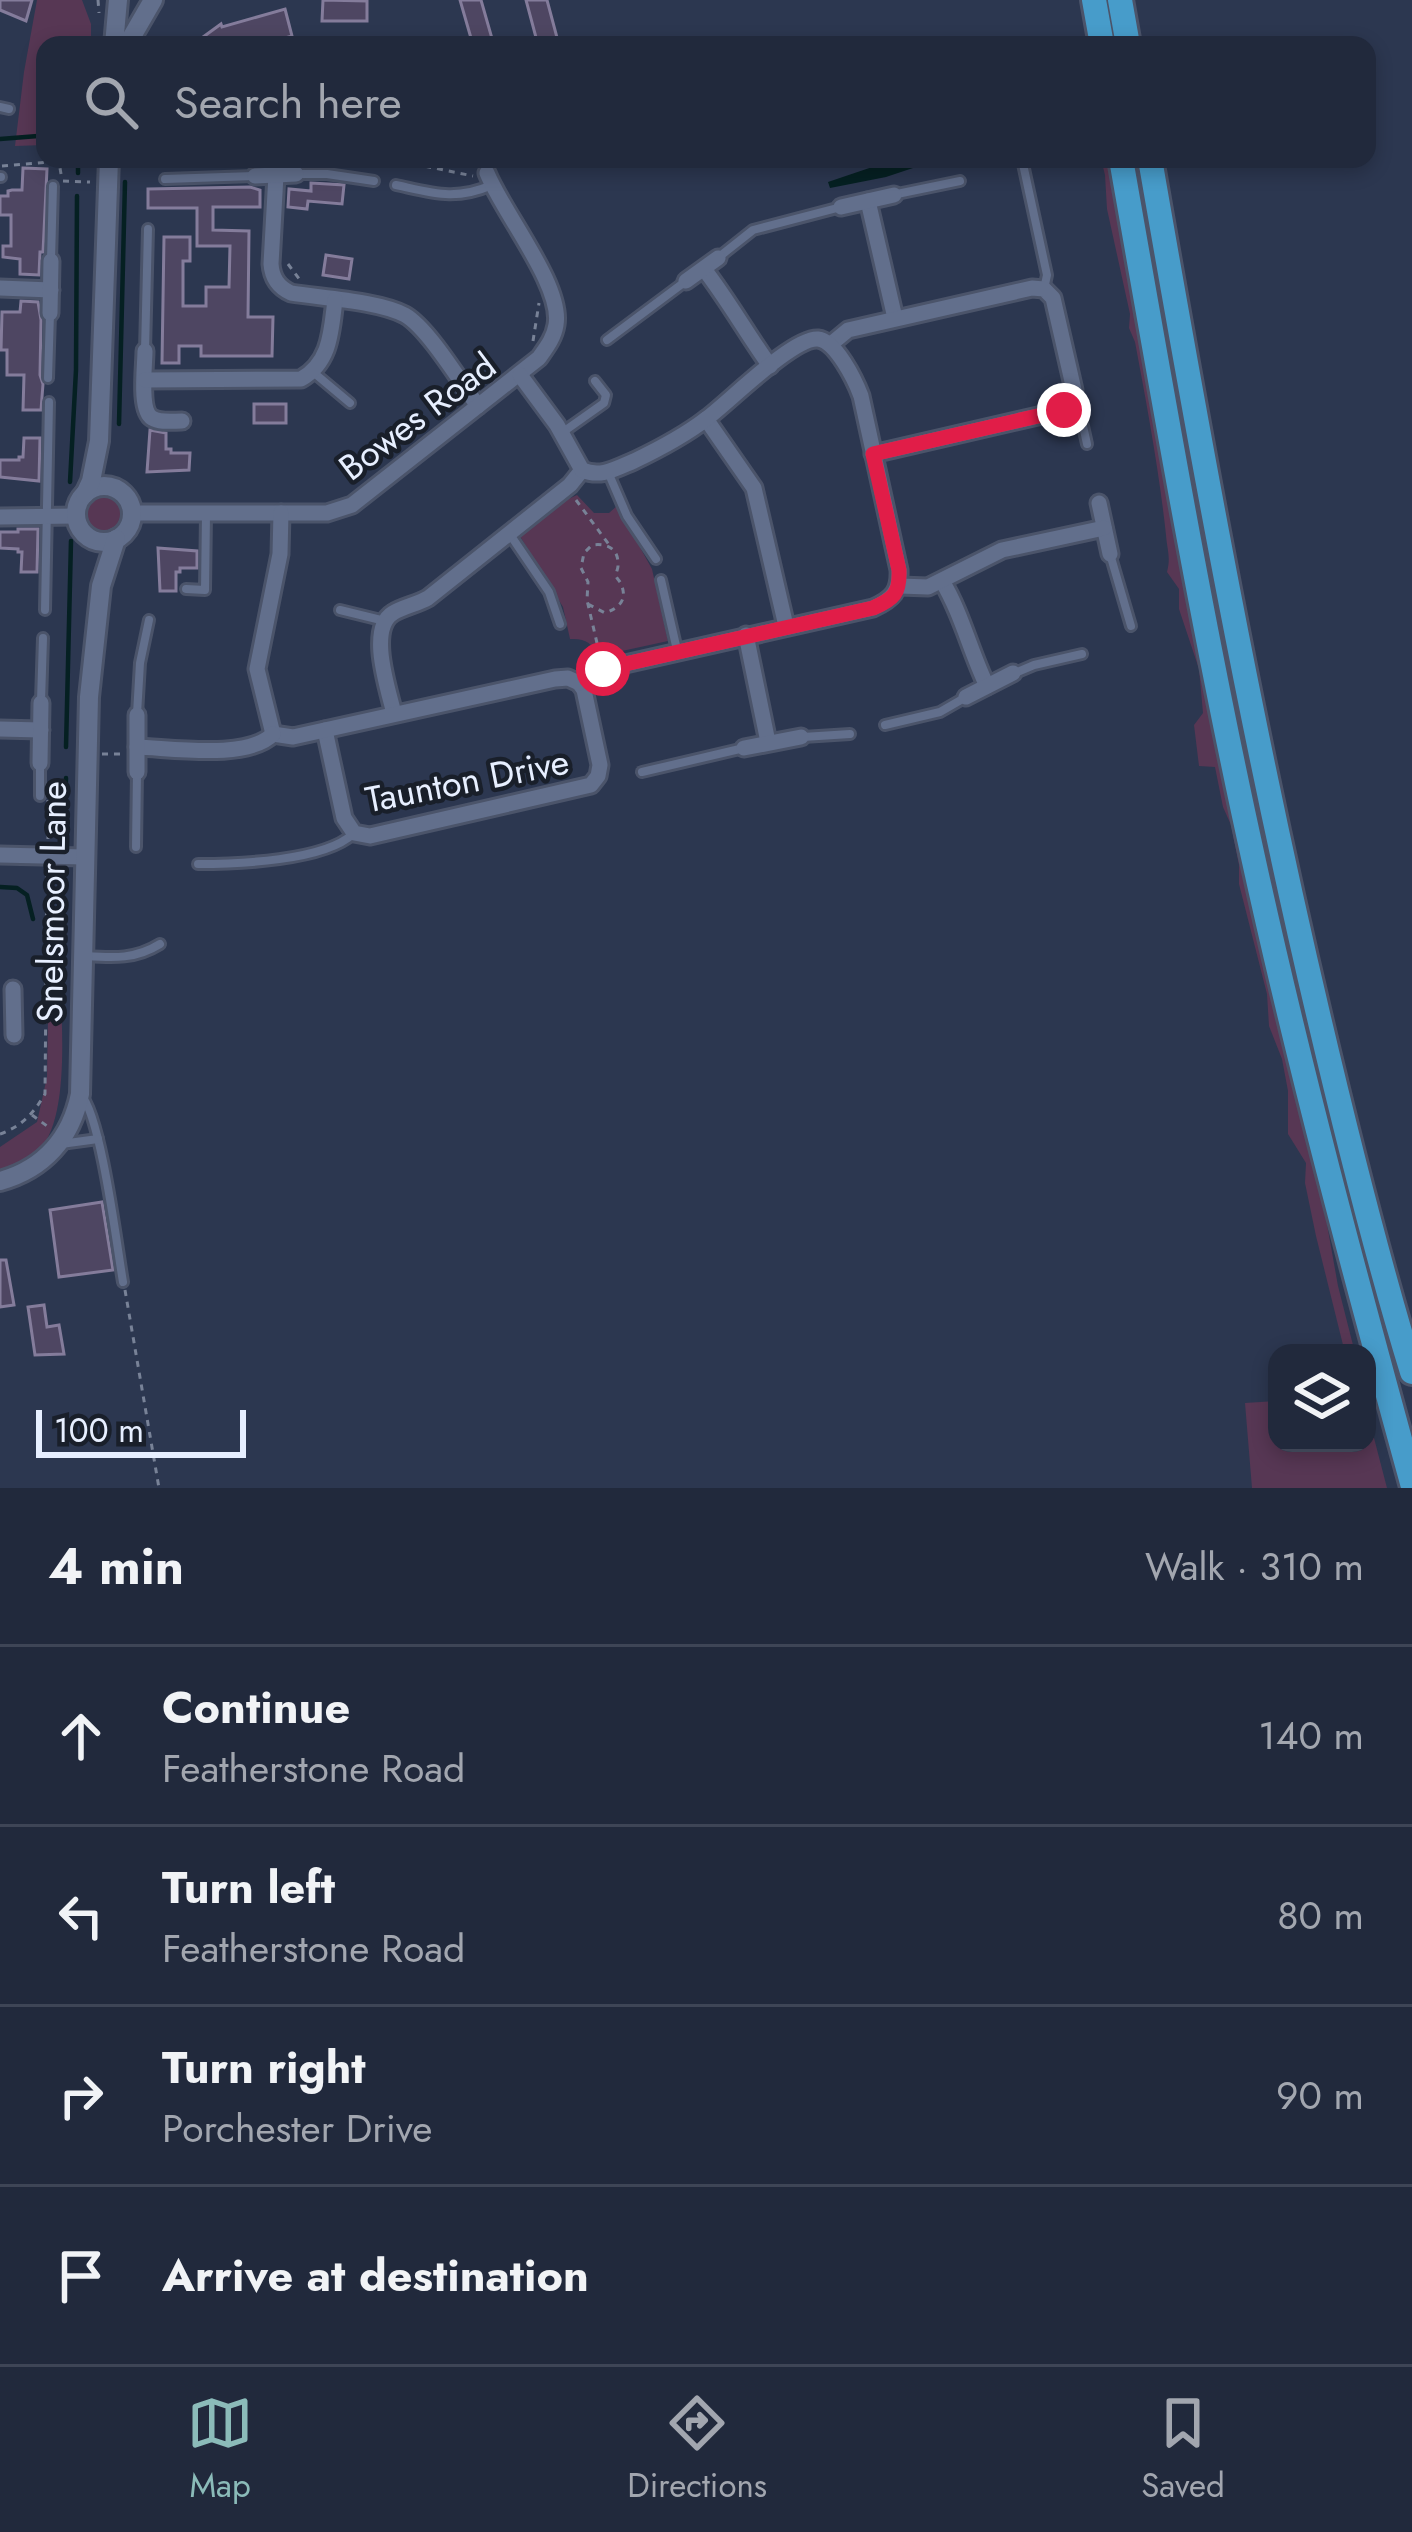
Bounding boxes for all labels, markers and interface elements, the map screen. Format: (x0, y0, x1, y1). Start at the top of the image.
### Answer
search box (36, 36, 1376, 168)
icon: search (78, 69, 144, 135)
text: Search here (174, 70, 402, 135)
street label: Bowes Road (328, 340, 506, 492)
route end (1037, 383, 1091, 437)
route start (576, 642, 630, 696)
street label: Taunton Drive (361, 735, 573, 825)
street label: Snelsmoor Lane (23, 781, 79, 1023)
map controls (1268, 1344, 1376, 1452)
button: layers (1268, 1344, 1376, 1452)
scale bar (36, 1404, 246, 1457)
text: 100 m (54, 1407, 144, 1454)
text: 4 min (48, 1529, 184, 1603)
text: Walk · 310 m (1145, 1538, 1364, 1595)
text: Continue (162, 1675, 350, 1740)
icon: ahead (48, 1703, 114, 1769)
text: 140 m (1258, 1707, 1364, 1764)
text: Featherstone Road (162, 1740, 465, 1797)
text: Turn left (162, 1855, 335, 1920)
icon: left (48, 1883, 114, 1949)
text: 80 m (1277, 1887, 1364, 1944)
text: Featherstone Road (162, 1920, 465, 1977)
text: Turn right (162, 2035, 366, 2100)
icon: right (48, 2063, 114, 2129)
text: 90 m (1276, 2067, 1364, 2124)
text: Porchester Drive (162, 2100, 432, 2157)
icon: arrive (48, 2243, 114, 2309)
text: Arrive at destination (162, 2243, 589, 2308)
tab: Map (187, 2390, 253, 2509)
tab: Directions (627, 2390, 767, 2509)
tab: Saved (1141, 2390, 1225, 2509)

